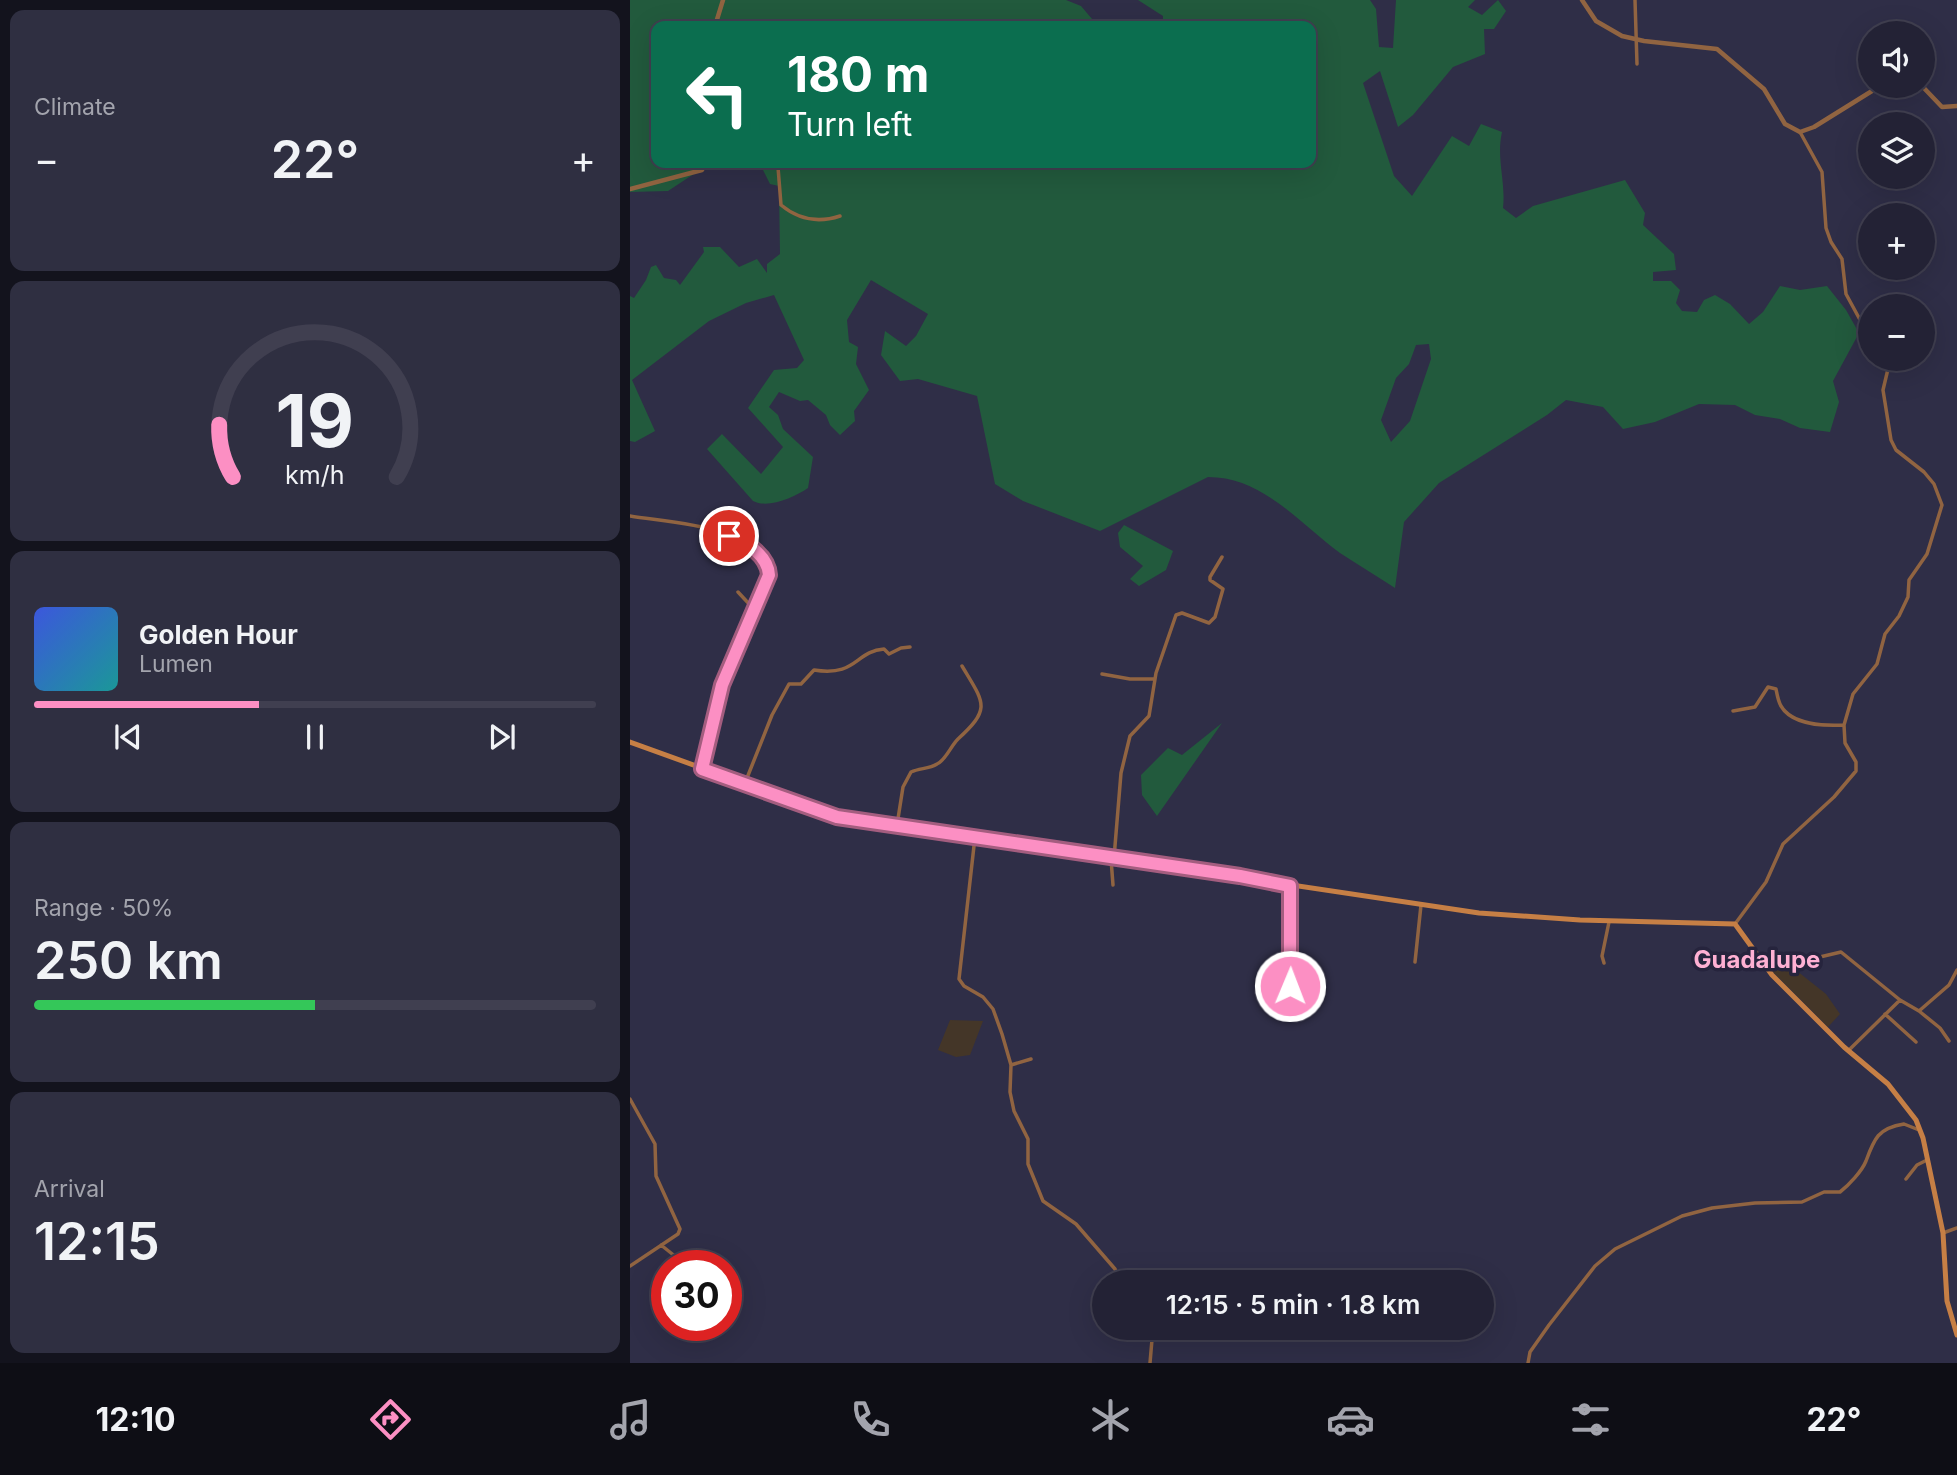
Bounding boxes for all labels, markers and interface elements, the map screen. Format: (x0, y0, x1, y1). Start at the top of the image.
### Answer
map controls (1858, 21, 1935, 371)
button: sound (1858, 21, 1935, 98)
text: 180 m (787, 45, 929, 104)
icon: left (672, 49, 763, 140)
text: Climate (34, 93, 116, 121)
text: Turn left (787, 105, 912, 144)
button: layers (1858, 112, 1935, 189)
text: 22° (271, 128, 359, 191)
text: − (34, 136, 59, 182)
text: + (571, 136, 596, 182)
button: + (1858, 203, 1935, 280)
button: − (1858, 294, 1935, 371)
text: 19 (276, 376, 354, 465)
text: km/h (285, 460, 345, 490)
pin (699, 506, 759, 566)
icon: arrive (710, 517, 748, 555)
text: Golden Hour (139, 619, 298, 650)
text: Lumen (139, 650, 213, 678)
icon: previous (109, 718, 147, 756)
icon: pause (296, 718, 334, 756)
icon: next (483, 718, 521, 756)
text: Range · 50% (34, 894, 173, 922)
text: 250 km (34, 929, 223, 992)
district label: Guadalupe (1694, 945, 1820, 974)
position arrow (1253, 949, 1327, 1023)
text: Arrival (34, 1175, 105, 1203)
text: 12:15 (34, 1210, 160, 1273)
speed limit sign: 30 (651, 1250, 742, 1341)
text: 12:15 · 5 min · 1.8 km (1166, 1289, 1420, 1320)
icon: directions (366, 1395, 415, 1444)
icon: music (606, 1395, 655, 1444)
icon: phone (846, 1395, 895, 1444)
icon: climate (1086, 1395, 1135, 1444)
icon: car (1326, 1395, 1375, 1444)
icon: filters (1566, 1395, 1615, 1444)
text: 12:10 (95, 1400, 176, 1439)
text: 22° (1806, 1400, 1861, 1439)

